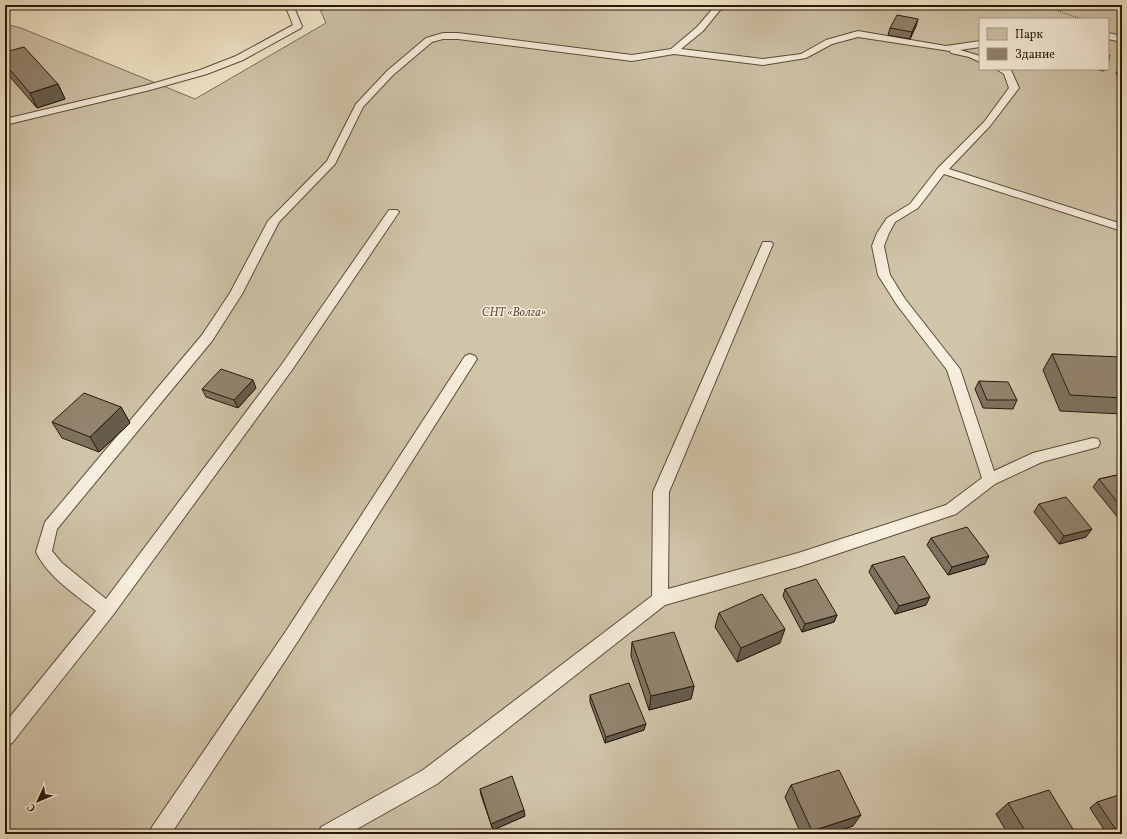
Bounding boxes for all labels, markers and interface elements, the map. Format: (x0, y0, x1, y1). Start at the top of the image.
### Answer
legend (979, 18, 1109, 70)
text: Парк (1015, 27, 1043, 43)
text: Здание (1015, 47, 1055, 63)
park label: СНТ «Волга» (482, 305, 546, 321)
north arrow (18, 781, 58, 821)
text: С (24, 799, 40, 815)

